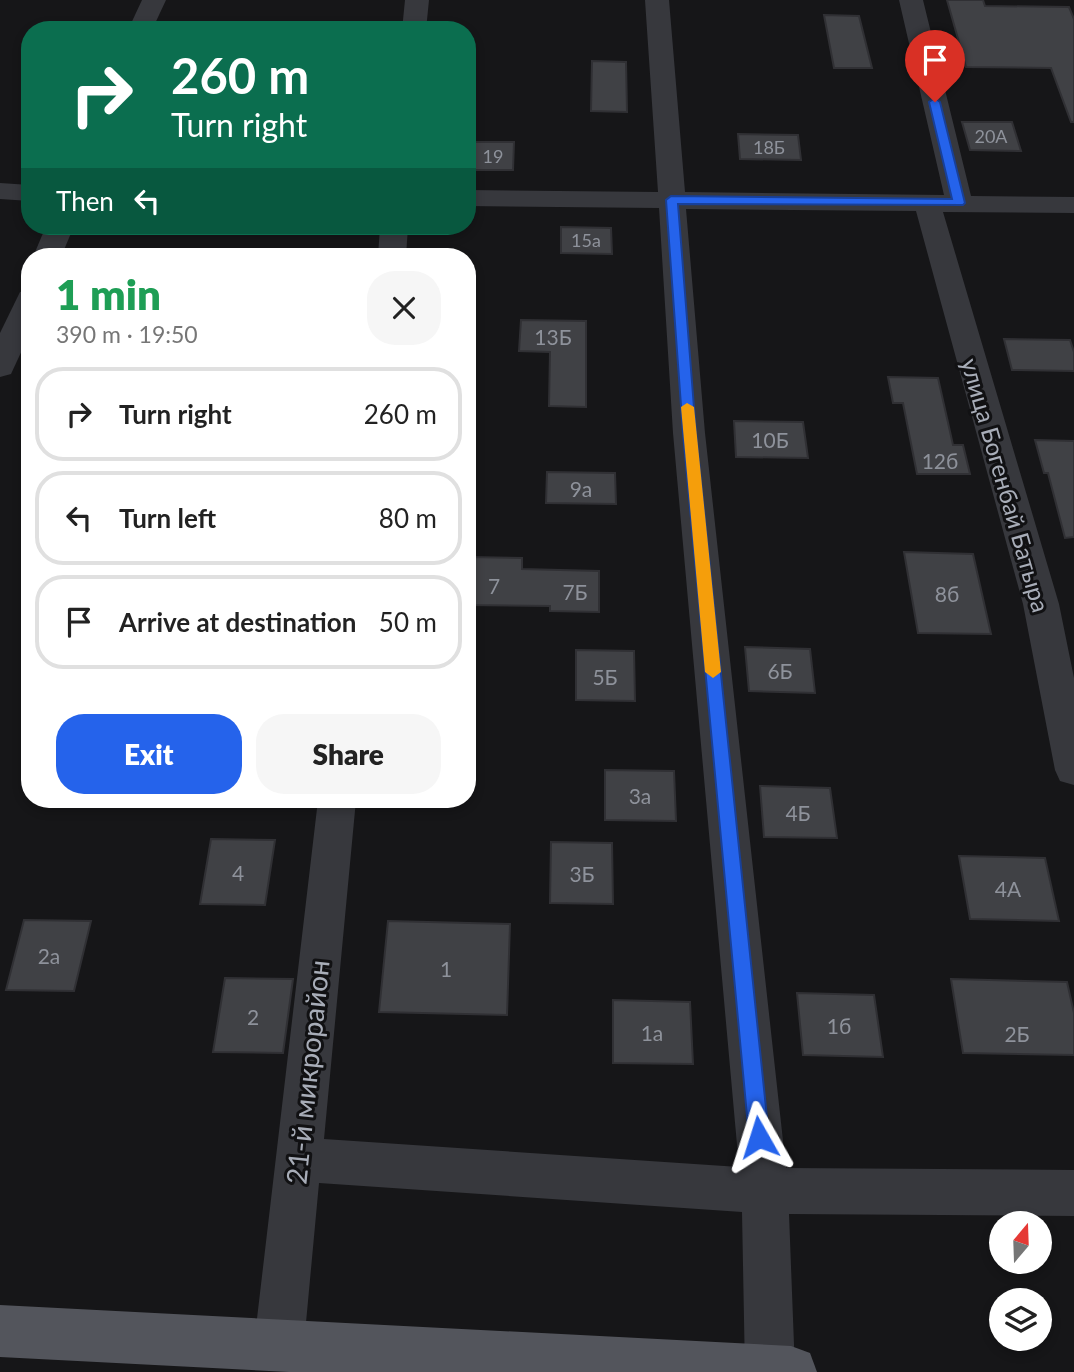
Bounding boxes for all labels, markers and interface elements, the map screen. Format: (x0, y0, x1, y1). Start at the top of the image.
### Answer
pin (905, 30, 965, 102)
icon: arrive (916, 41, 954, 79)
text: 260 m (171, 46, 309, 104)
icon: right (56, 49, 147, 140)
text: Turn right (171, 105, 307, 144)
house number: 20А (974, 125, 1008, 147)
house number: 18Б (753, 136, 785, 158)
house number: 19 (483, 145, 503, 167)
icon: left (128, 182, 166, 220)
text: Then (56, 185, 114, 217)
house number: 15а (571, 229, 601, 251)
text: 1 min (56, 269, 161, 319)
button: close (367, 271, 441, 345)
text: 390 m · 19:50 (56, 320, 198, 348)
house number: 13Б (534, 324, 572, 349)
street label: улица Богенбай Батыра (956, 355, 1056, 615)
icon: right (60, 395, 98, 433)
text: Turn right (119, 398, 232, 430)
text: 260 m (364, 398, 437, 430)
house number: 10Б (751, 427, 789, 452)
house number: 12б (922, 448, 958, 473)
house number: 9а (570, 476, 592, 501)
icon: left (60, 499, 98, 537)
text: Turn left (119, 502, 216, 534)
text: 80 m (379, 502, 437, 534)
house number: 7 (488, 573, 500, 598)
house number: 7Б (562, 579, 588, 604)
house number: 8б (935, 581, 959, 606)
icon: arrive (60, 603, 98, 641)
text: Arrive at destination (119, 606, 356, 638)
text: 50 m (379, 606, 437, 638)
house number: 6Б (767, 658, 793, 683)
house number: 5Б (592, 664, 618, 689)
button: Exit (56, 714, 242, 794)
button: Share (256, 714, 441, 794)
house number: 3а (629, 783, 651, 808)
house number: 4Б (785, 800, 811, 825)
house number: 4 (232, 860, 244, 885)
house number: 3Б (569, 861, 595, 886)
house number: 4А (995, 876, 1022, 901)
house number: 2а (38, 943, 60, 968)
house number: 1 (440, 956, 452, 981)
street label: 21-й микрорайон (278, 958, 336, 1186)
house number: 2 (247, 1004, 259, 1029)
house number: 1б (827, 1013, 851, 1038)
house number: 1а (641, 1020, 663, 1045)
house number: 2Б (1004, 1021, 1030, 1046)
position arrow (722, 1100, 796, 1174)
north arrow (989, 1211, 1052, 1274)
map controls (989, 1211, 1052, 1351)
button: layers (989, 1288, 1052, 1351)

